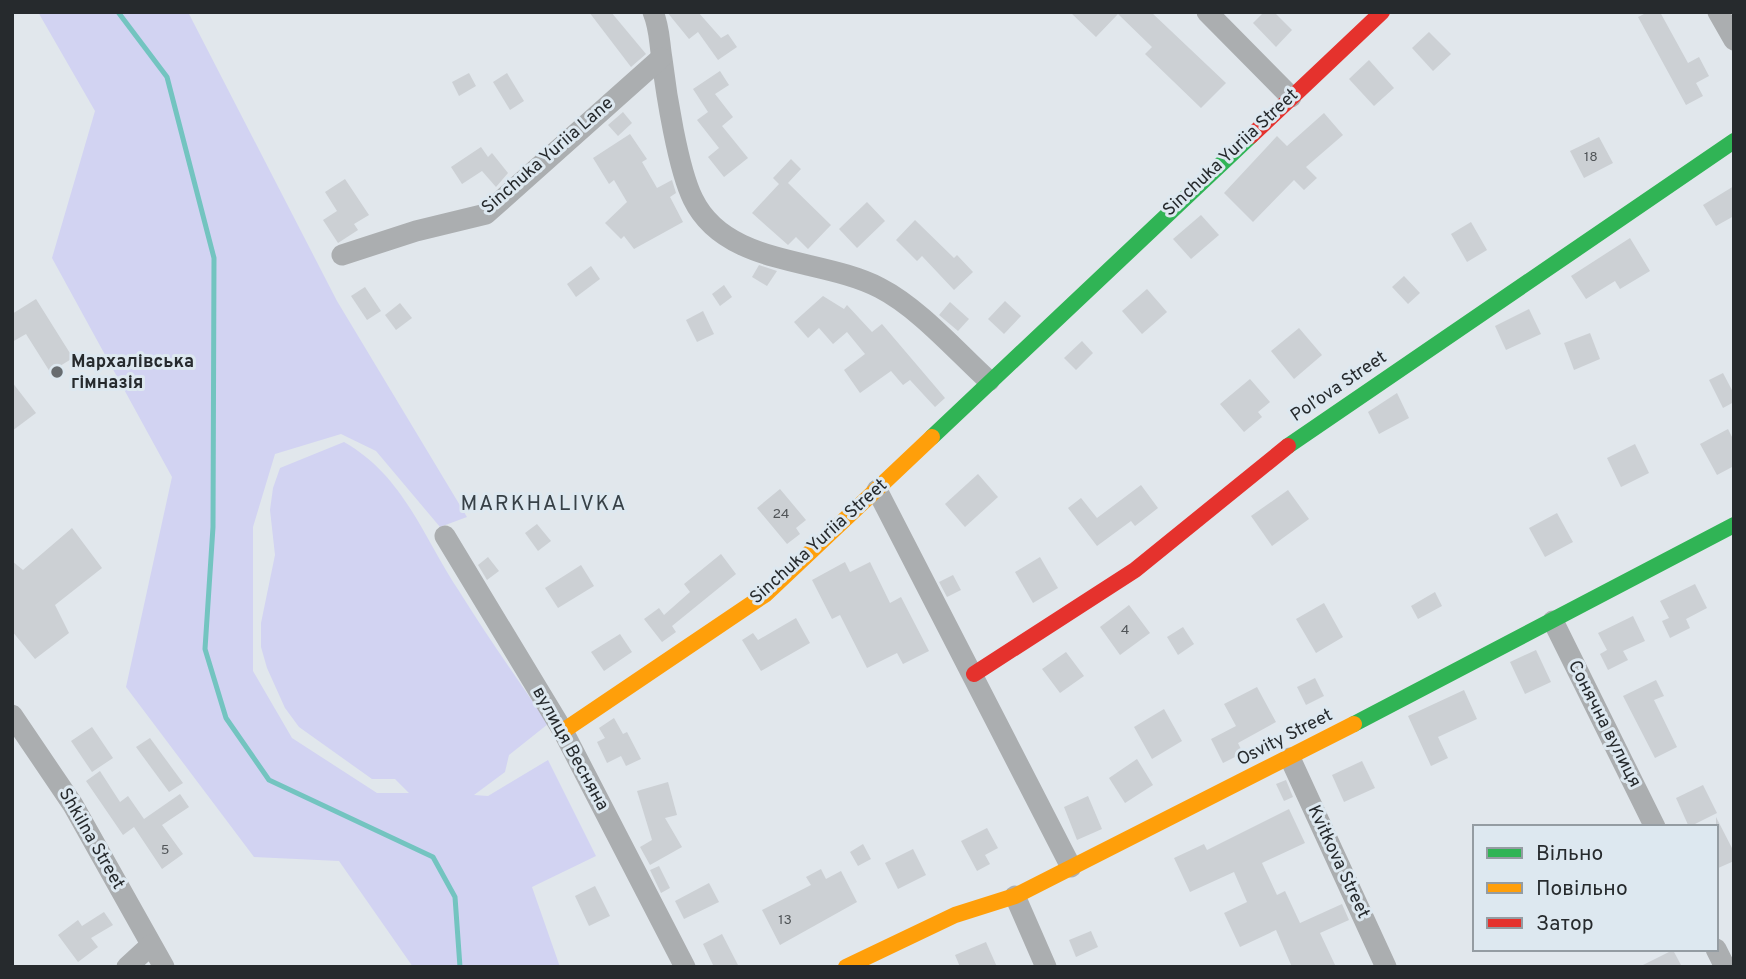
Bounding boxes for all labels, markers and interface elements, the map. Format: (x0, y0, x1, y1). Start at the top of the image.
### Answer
street label: Sinchuka Yuriia Street (1158, 84, 1304, 222)
street label: Sinchuka Yuriia Lane (477, 92, 619, 220)
house number: 18 (1584, 149, 1598, 166)
street label: Pol’ova Street (1286, 346, 1392, 428)
place label: Мархалівська гімназія (71, 351, 194, 395)
marker: Мархалівська гімназія (49, 364, 65, 380)
street label: Sinchuka Yuriia Street (746, 474, 892, 610)
district label: MARKHALIVKA (460, 491, 628, 518)
house number: 24 (772, 506, 790, 523)
house number: 4 (1121, 622, 1129, 639)
street label: Сонячна вулиця (1562, 657, 1646, 791)
street label: вулиця Весняна (526, 683, 614, 815)
street label: Osvity Street (1233, 704, 1337, 772)
street label: Shkilna Street (53, 784, 129, 894)
street label: Kvitkova Street (1302, 802, 1374, 922)
legend (1473, 825, 1718, 951)
text: Вільно (1536, 841, 1603, 868)
house number: 5 (161, 842, 169, 859)
text: Повільно (1536, 876, 1628, 903)
text: Затор (1536, 911, 1594, 938)
house number: 13 (778, 912, 792, 929)

